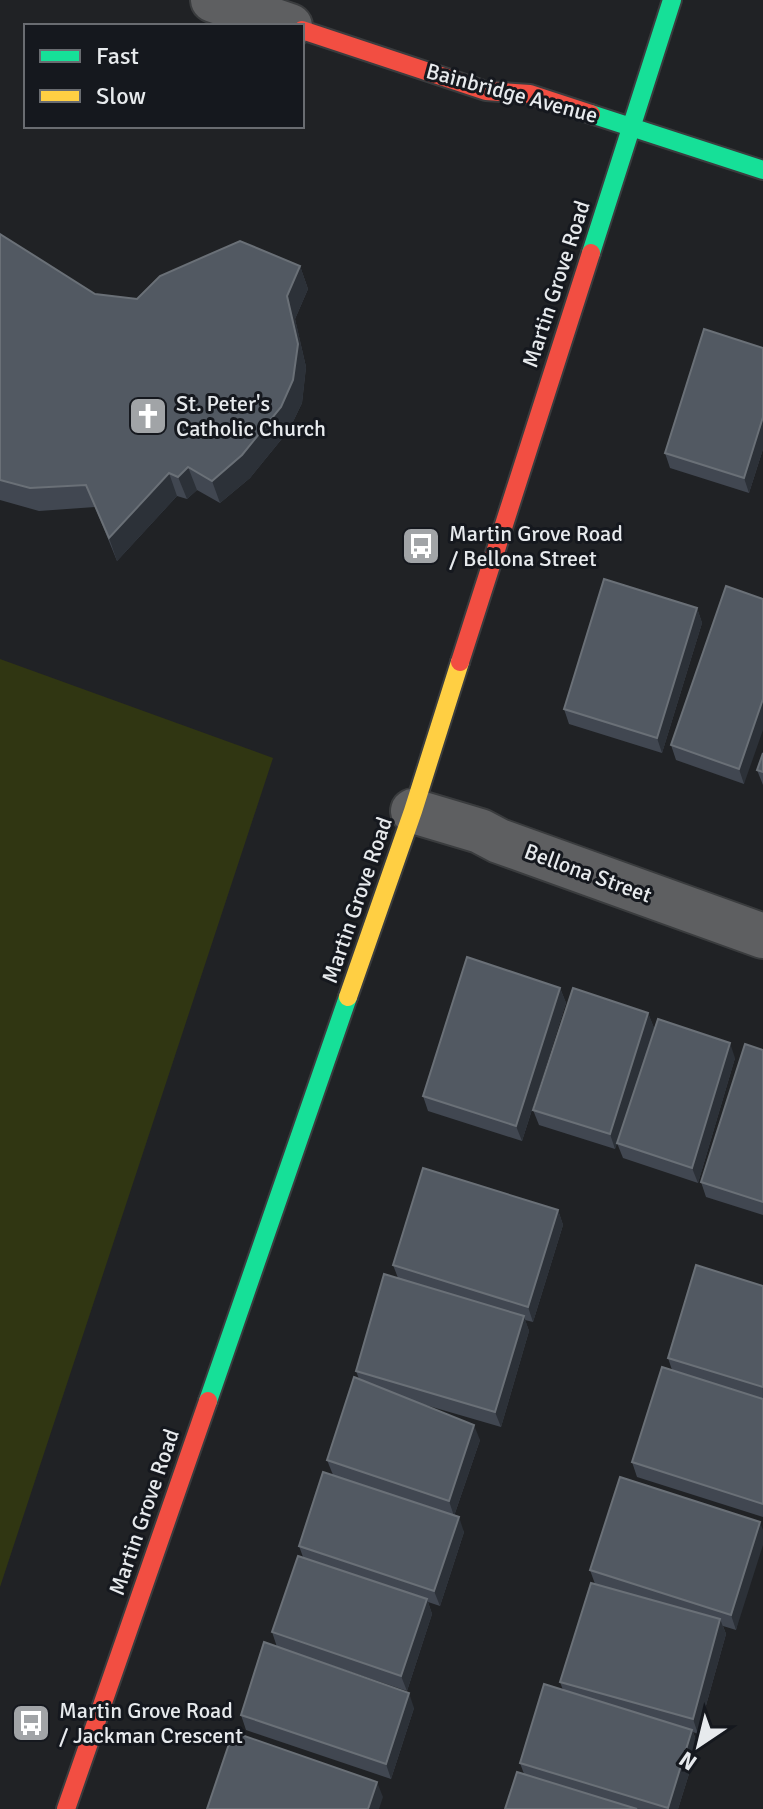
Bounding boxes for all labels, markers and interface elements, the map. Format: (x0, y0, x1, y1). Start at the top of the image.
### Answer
legend (24, 24, 304, 128)
text: Fast (96, 41, 139, 71)
street label: Bainbridge Avenue (423, 57, 601, 129)
text: Slow (96, 81, 146, 111)
street label: Martin Grove Road (516, 197, 596, 371)
place label: St. Peter's Catholic Church (176, 390, 326, 442)
church icon: St. Peter's Catholic Church (127, 395, 169, 437)
place label: Martin Grove Road / Bellona Street (449, 520, 623, 572)
bus stop icon: Martin Grove Road / Bellona Street (400, 525, 442, 567)
street label: Martin Grove Road (316, 813, 398, 987)
street label: Bellona Street (521, 837, 656, 909)
street label: Martin Grove Road (103, 1425, 185, 1599)
place label: Martin Grove Road / Jackman Crescent (59, 1697, 243, 1749)
bus stop icon: Martin Grove Road / Jackman Crescent (10, 1702, 52, 1744)
north arrow (659, 1705, 739, 1785)
text: N (674, 1746, 702, 1776)

